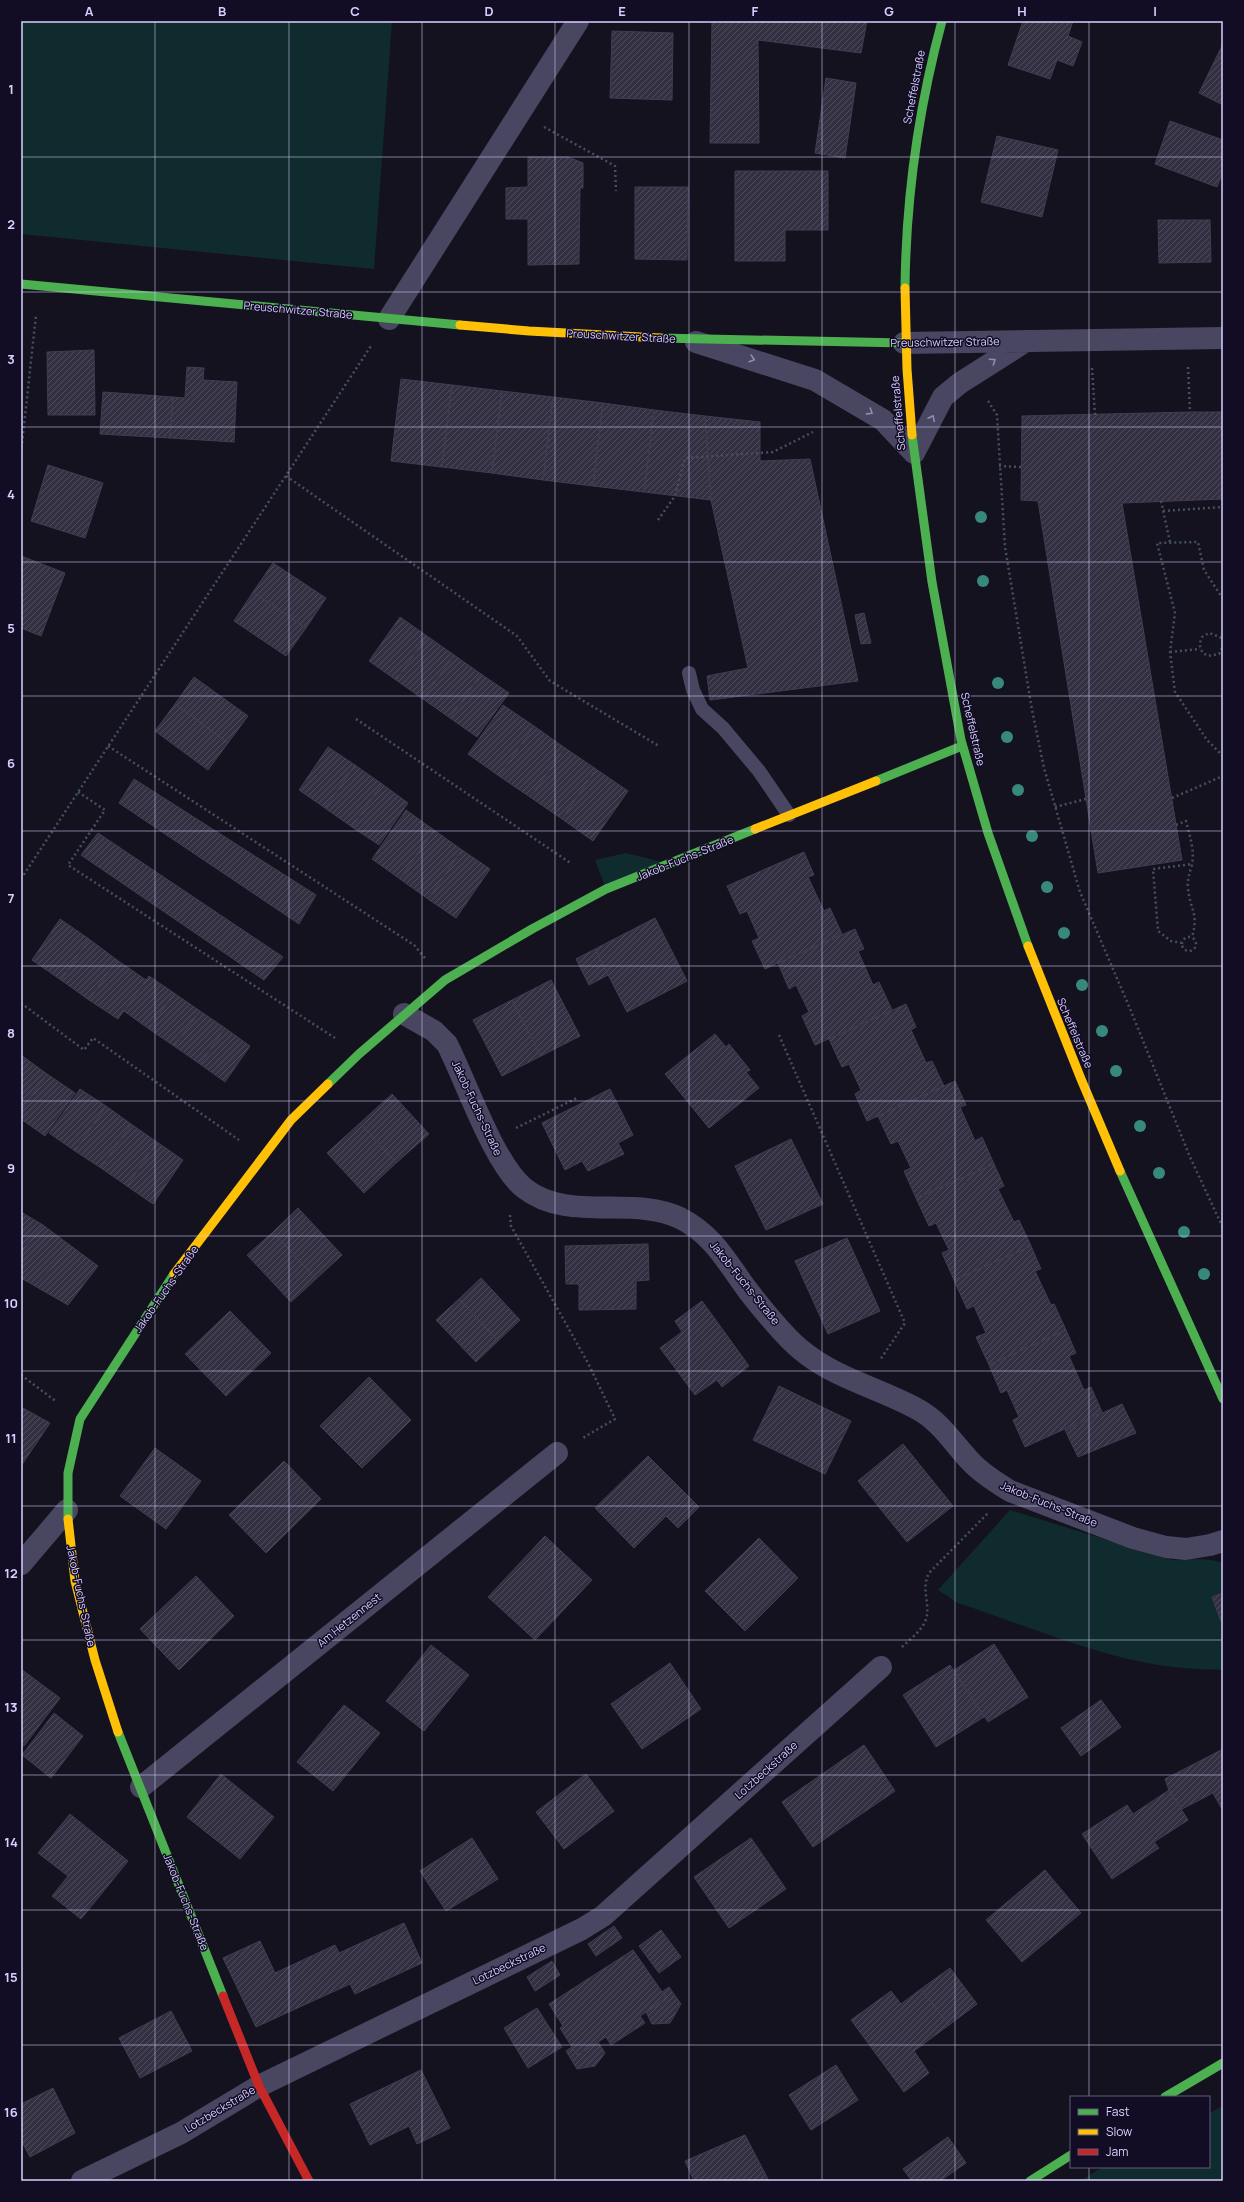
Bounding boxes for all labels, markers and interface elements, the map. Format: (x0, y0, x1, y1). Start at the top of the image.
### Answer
text: A (85, 2, 94, 20)
text: B (218, 2, 226, 20)
text: C (350, 2, 360, 20)
text: D (484, 2, 494, 20)
text: E (618, 2, 626, 20)
text: F (752, 2, 759, 20)
text: G (884, 2, 894, 20)
text: H (1017, 2, 1027, 20)
text: I (1153, 2, 1157, 20)
street label: Scheffelstraße (899, 48, 928, 125)
text: 1 (8, 80, 14, 98)
text: 2 (7, 215, 15, 233)
street label: Preuschwitzer Straße (243, 297, 354, 322)
street label: Preuschwitzer Straße (566, 325, 677, 346)
street label: Preuschwitzer Straße (890, 333, 1000, 350)
text: 3 (7, 350, 15, 368)
one-way arrow (748, 354, 755, 363)
one-way arrow (988, 359, 995, 366)
street label: Scheffelstraße (887, 374, 908, 451)
one-way arrow (866, 407, 873, 414)
one-way arrow (927, 415, 935, 422)
text: 4 (7, 485, 15, 503)
text: 5 (7, 619, 15, 637)
street label: Scheffelstraße (958, 691, 989, 768)
text: 6 (7, 754, 15, 772)
street label: Jakob-Fuchs-Straße (634, 831, 736, 884)
text: 7 (8, 889, 15, 907)
street label: Scheffelstraße (1054, 995, 1097, 1071)
text: 8 (7, 1024, 15, 1042)
street label: Jakob-Fuchs-Straße (449, 1058, 506, 1158)
text: 9 (7, 1159, 15, 1177)
street label: Jakob-Fuchs-Straße (707, 1238, 784, 1328)
street label: Jakob-Fuchs-Straße (130, 1242, 202, 1335)
text: 10 (4, 1294, 18, 1312)
text: 11 (5, 1429, 17, 1447)
street label: Jakob-Fuchs-Straße (998, 1477, 1100, 1530)
street label: Jakob-Fuchs-Straße (63, 1544, 100, 1649)
text: 12 (4, 1564, 18, 1582)
street label: Am Hetzennest (314, 1589, 384, 1650)
text: 13 (4, 1698, 18, 1716)
street label: Lotzbeckstraße (731, 1737, 801, 1802)
text: 14 (4, 1833, 18, 1851)
street label: Jakob-Fuchs-Straße (160, 1851, 213, 1953)
street label: Lotzbeckstraße (470, 1939, 548, 1988)
text: 15 (4, 1968, 18, 1986)
street label: Lotzbeckstraße (182, 2081, 258, 2136)
legend (1070, 2096, 1210, 2168)
text: 16 (4, 2103, 18, 2121)
text: Fast (1106, 2103, 1130, 2120)
text: Slow (1106, 2123, 1132, 2140)
text: Jam (1106, 2143, 1128, 2160)

